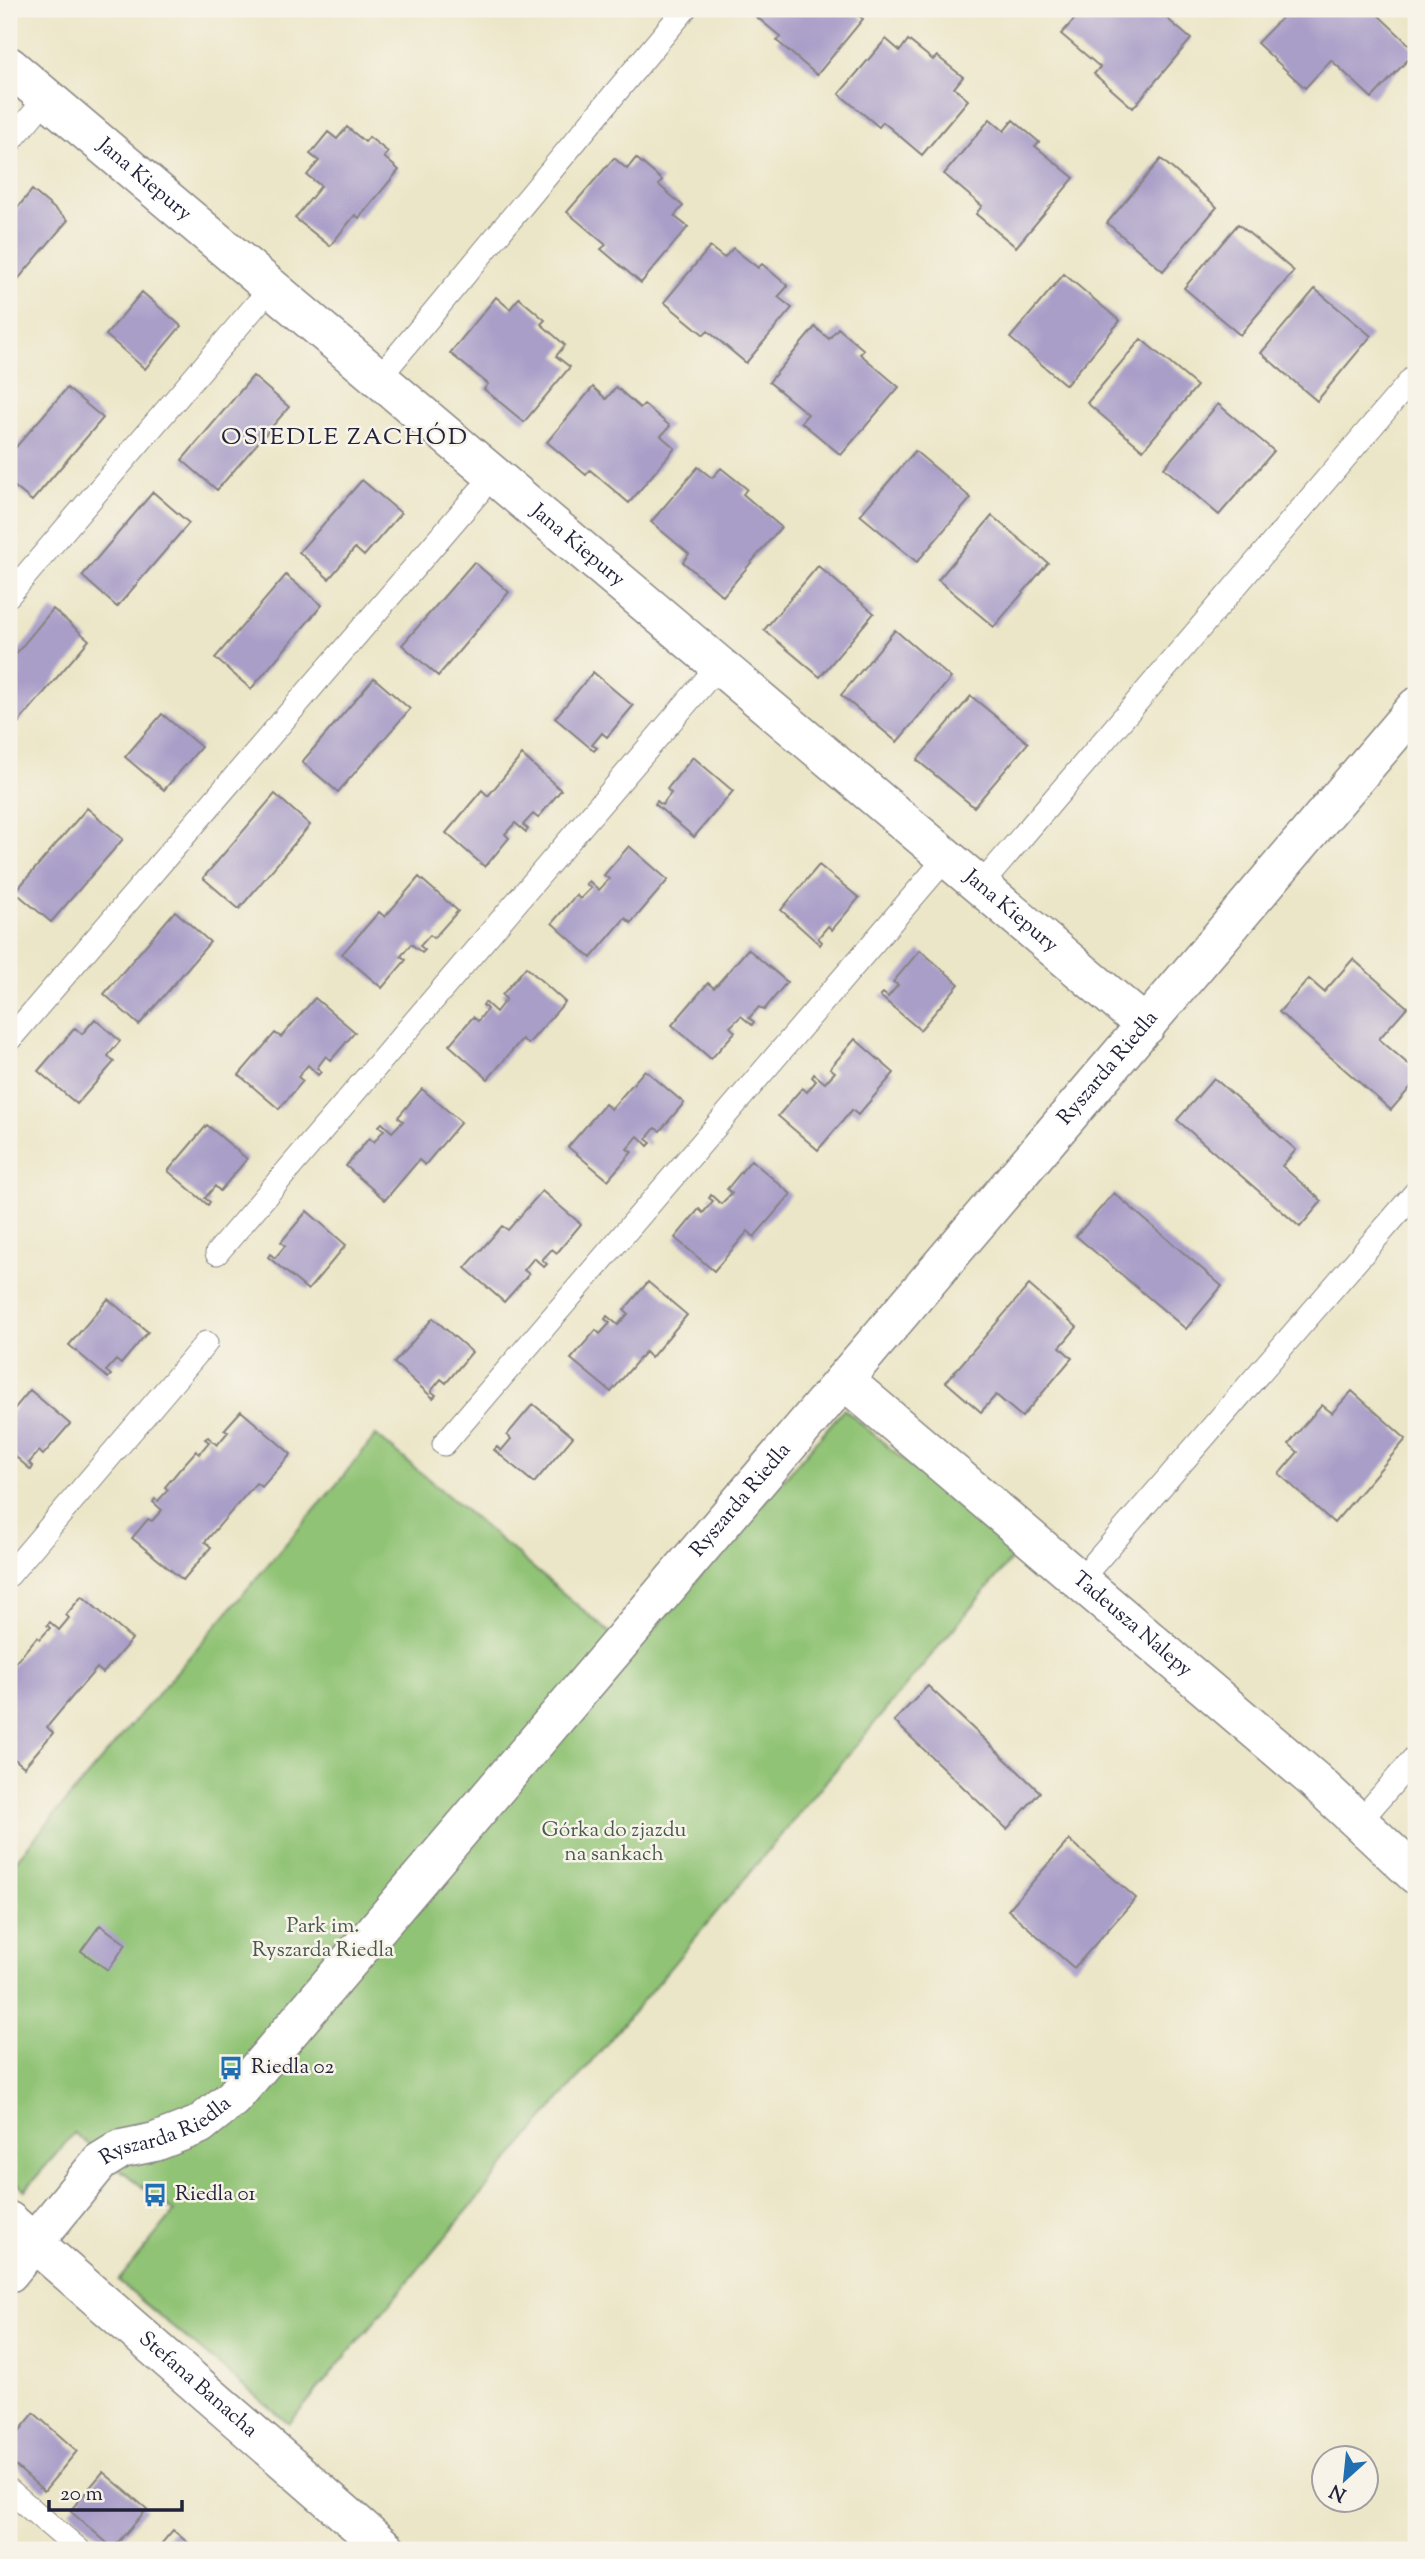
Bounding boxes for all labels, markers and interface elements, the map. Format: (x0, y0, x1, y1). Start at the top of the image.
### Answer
street label: Jana Kiepury (90, 131, 198, 229)
district label: OSIEDLE ZACHÓD (221, 421, 469, 455)
street label: Jana Kiepury (523, 497, 632, 595)
street label: Jana Kiepury (956, 863, 1065, 961)
street label: Ryszarda Riedla (1051, 1004, 1166, 1132)
street label: Ryszarda Riedla (684, 1436, 799, 1564)
street label: Tadeusza Nalepy (1065, 1565, 1199, 1685)
park label: Górka do zjazdu na sankach (542, 1816, 686, 1870)
park label: Park im. Ryszarda Riedla (252, 1912, 394, 1966)
place label: Riedla 02 (251, 2053, 334, 2083)
bus stop icon: Riedla 02 (217, 2054, 245, 2082)
street label: Ryszarda Riedla (94, 2089, 238, 2173)
place label: Riedla 01 (175, 2180, 256, 2210)
bus stop icon: Riedla 01 (141, 2181, 169, 2209)
street label: Stefana Banacha (131, 2325, 264, 2446)
north arrow (1310, 2444, 1380, 2514)
scale bar (49, 2468, 182, 2512)
text: N (1326, 2476, 1351, 2507)
text: 20 m (60, 2480, 103, 2510)

